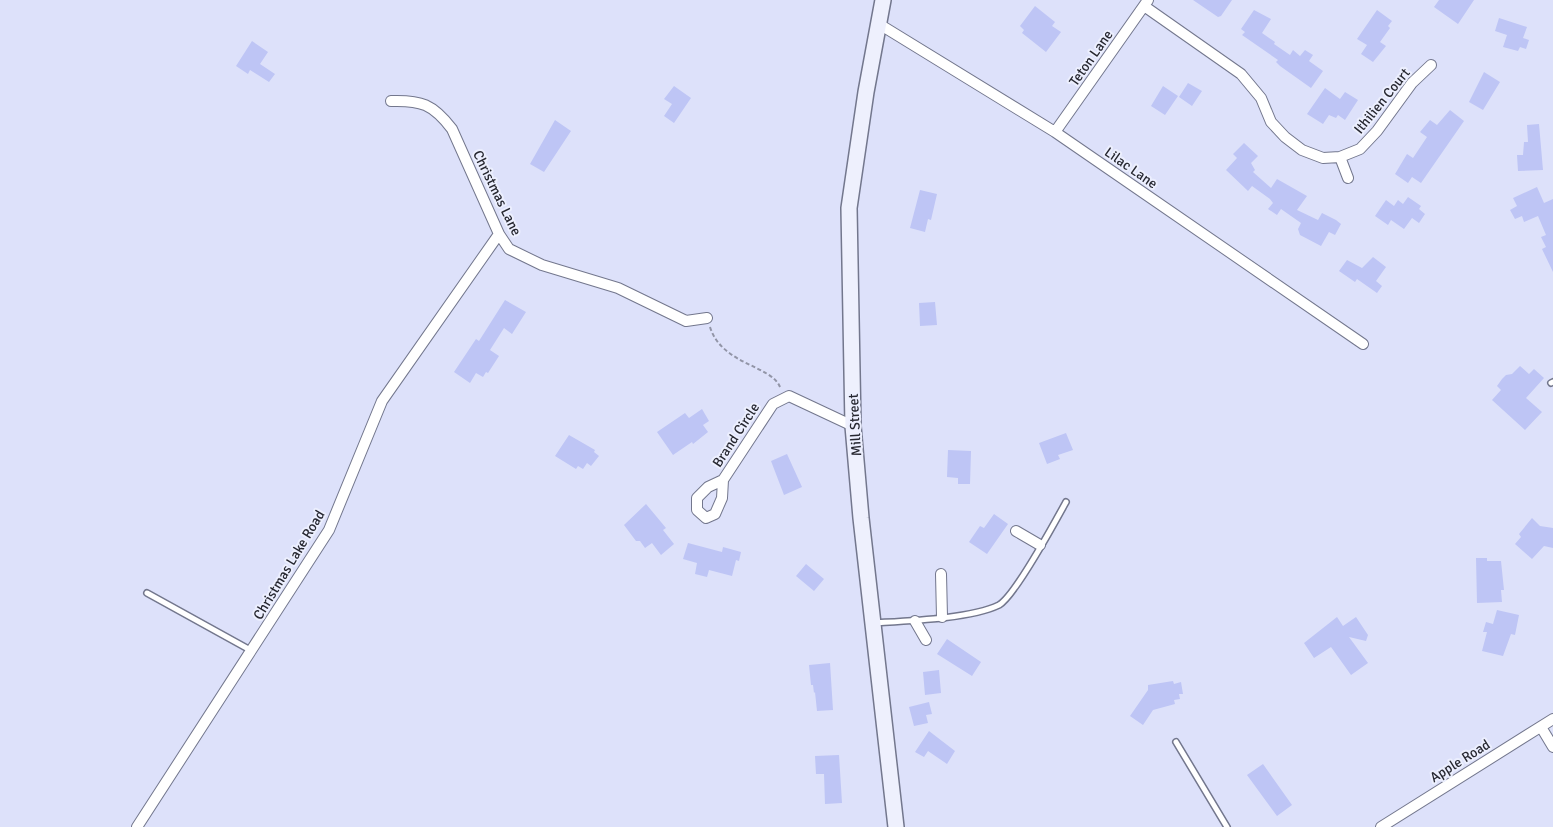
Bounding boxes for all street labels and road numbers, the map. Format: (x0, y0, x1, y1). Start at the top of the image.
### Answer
street label: Teton Lane (1066, 27, 1116, 89)
street label: Ithilien Court (1350, 65, 1414, 137)
street label: Lilac Lane (1101, 144, 1161, 192)
street label: Christmas Lane (469, 148, 525, 238)
street label: Mill Street (845, 393, 865, 457)
street label: Brand Circle (709, 400, 763, 470)
street label: Christmas Lake Road (250, 507, 328, 623)
street label: Apple Road (1427, 736, 1493, 786)

